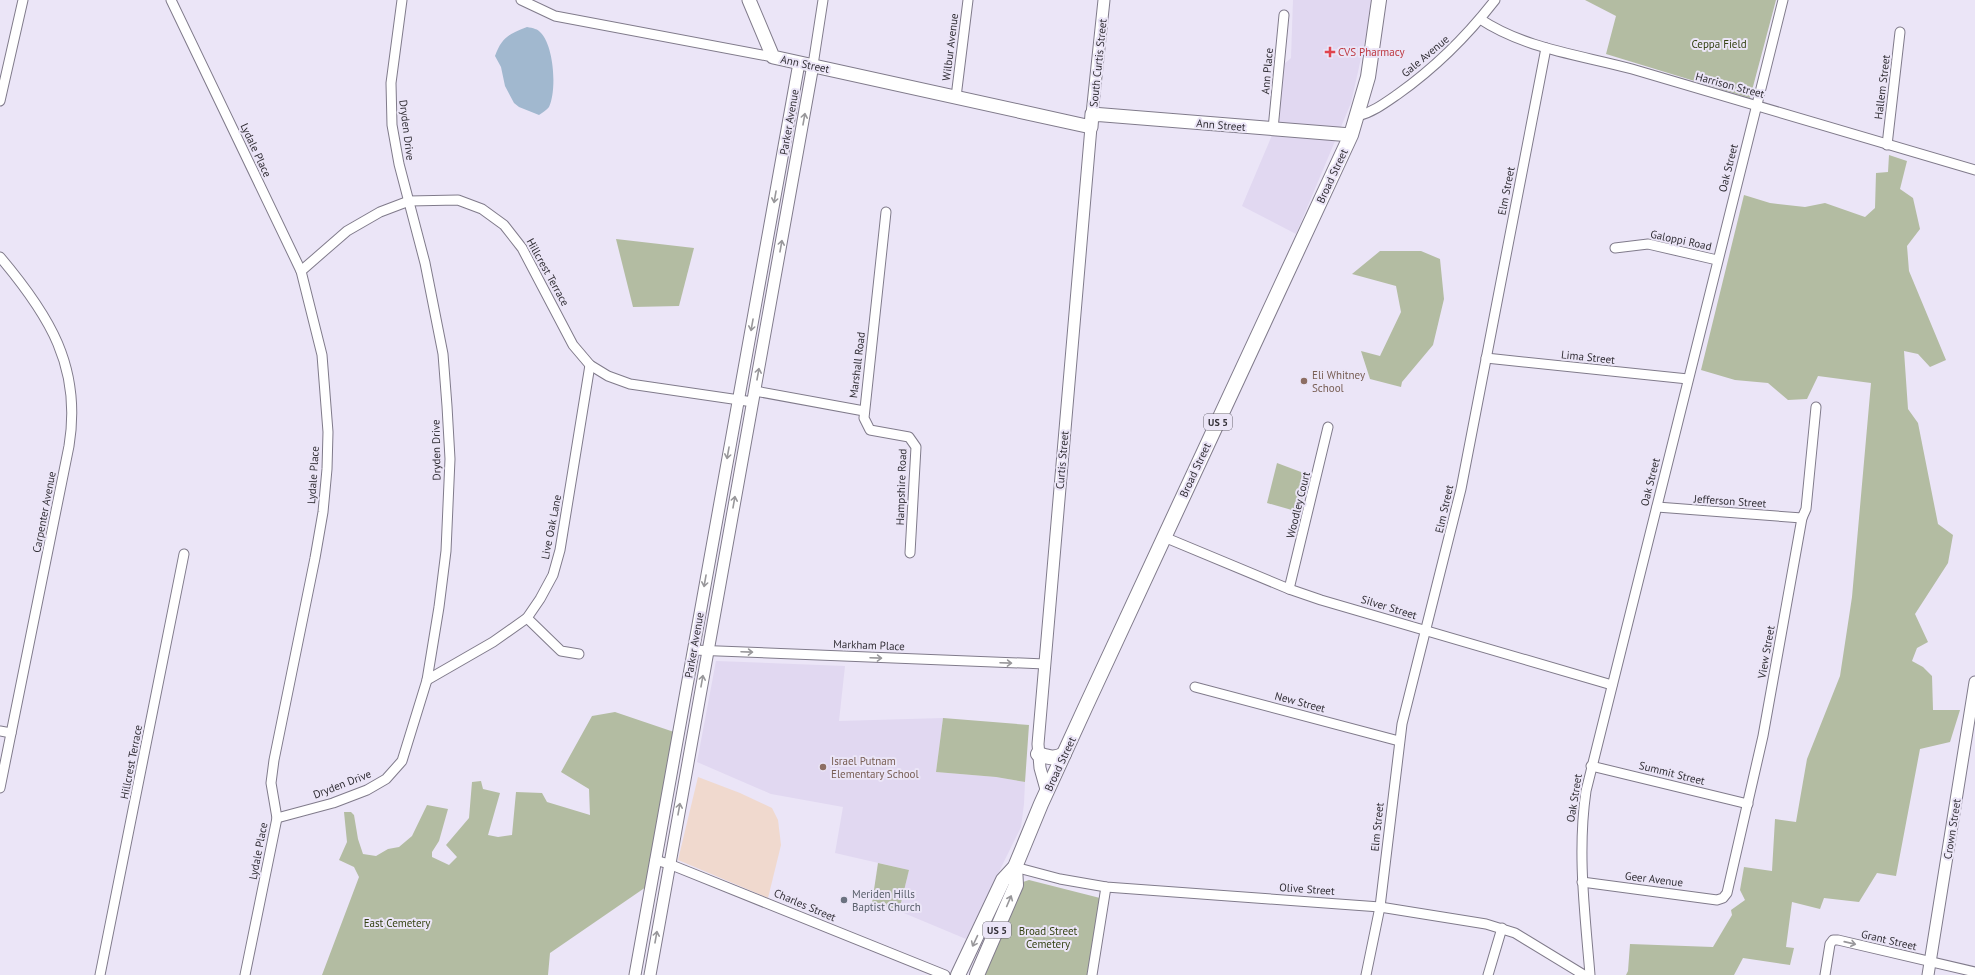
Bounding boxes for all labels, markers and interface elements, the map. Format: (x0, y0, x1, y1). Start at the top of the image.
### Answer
street label: Wilbur Avenue (939, 12, 961, 82)
street label: South Curtis Street (1086, 18, 1110, 108)
street label: Gale Avenue (1398, 32, 1452, 80)
park label: Ceppa Field (1691, 37, 1747, 51)
place label: CVS Pharmacy (1338, 45, 1406, 59)
street label: Ann Place (1258, 47, 1276, 95)
marker: CVS Pharmacy (1325, 47, 1335, 57)
street label: Ann Street (779, 52, 831, 76)
street label: Hallem Street (1871, 54, 1893, 120)
street label: Harrison Street (1694, 69, 1766, 101)
street label: Parker Avenue (776, 88, 802, 156)
street label: Dryden Drive (396, 99, 418, 162)
one-way arrow (800, 112, 808, 125)
street label: Ann Street (1196, 116, 1247, 134)
street label: Lydale Place (237, 121, 275, 180)
street label: Oak Street (1715, 142, 1741, 193)
street label: Broad Street (1313, 146, 1351, 205)
street label: Elm Street (1494, 165, 1518, 216)
one-way arrow (771, 191, 779, 204)
street label: Galoppi Road (1649, 227, 1713, 253)
street label: Hillcrest Terrace (524, 236, 573, 309)
one-way arrow (777, 240, 785, 253)
one-way arrow (747, 318, 755, 331)
street label: Marshall Road (846, 331, 868, 399)
street label: Lima Street (1560, 347, 1616, 367)
one-way arrow (754, 368, 762, 381)
place label: Eli Whitney School (1312, 368, 1366, 395)
marker: Eli Whitney School (1299, 376, 1309, 386)
road number: US 5 (1204, 414, 1232, 430)
street label: Dryden Drive (428, 419, 444, 481)
street label: Curtis Street (1052, 430, 1072, 490)
street label: Broad Street (1176, 440, 1214, 499)
street label: Lydale Place (304, 445, 322, 504)
one-way arrow (724, 446, 732, 459)
street label: Hampshire Road (893, 448, 909, 526)
street label: Oak Street (1637, 456, 1663, 507)
street label: Carpenter Avenue (29, 470, 59, 554)
street label: Woodley Court (1283, 470, 1313, 540)
street label: Elm Street (1432, 483, 1456, 534)
street label: Jefferson Street (1692, 491, 1767, 511)
street label: Live Oak Lane (538, 493, 564, 561)
one-way arrow (731, 496, 739, 509)
one-way arrow (701, 574, 709, 587)
street label: Silver Street (1359, 592, 1419, 622)
street label: Parker Avenue (681, 611, 707, 679)
street label: View Street (1754, 624, 1778, 681)
street label: Markham Place (833, 637, 905, 653)
one-way arrow (740, 649, 753, 656)
one-way arrow (869, 654, 882, 661)
one-way arrow (999, 659, 1012, 667)
one-way arrow (698, 675, 706, 688)
street label: New Street (1273, 689, 1327, 716)
street label: Hillcrest Terrace (117, 723, 145, 800)
street label: Broad Street (1041, 734, 1079, 793)
place label: Israel Putnam Elementary School (831, 754, 919, 781)
street label: Summit Street (1638, 758, 1707, 788)
marker: Israel Putnam Elementary School (818, 762, 828, 772)
street label: Dryden Drive (311, 766, 373, 801)
street label: Oak Street (1563, 772, 1585, 823)
street label: Crown Street (1940, 798, 1964, 860)
street label: Elm Street (1367, 802, 1387, 852)
one-way arrow (675, 803, 683, 816)
street label: Lydale Place (246, 821, 270, 881)
street label: Geer Avenue (1624, 868, 1684, 890)
street label: Olive Street (1279, 880, 1335, 898)
street label: Charles Street (772, 886, 838, 924)
place label: Meriden Hills Baptist Church (852, 887, 921, 914)
marker: Meriden Hills Baptist Church (839, 895, 849, 905)
one-way arrow (1006, 895, 1013, 907)
park label: East Cemetery (364, 916, 431, 930)
road number: US 5 (983, 922, 1011, 938)
park label: Broad Street Cemetery (1019, 924, 1078, 951)
street label: Grant Street (1860, 927, 1918, 953)
one-way arrow (653, 930, 661, 943)
one-way arrow (970, 934, 978, 946)
one-way arrow (1843, 939, 1856, 947)

